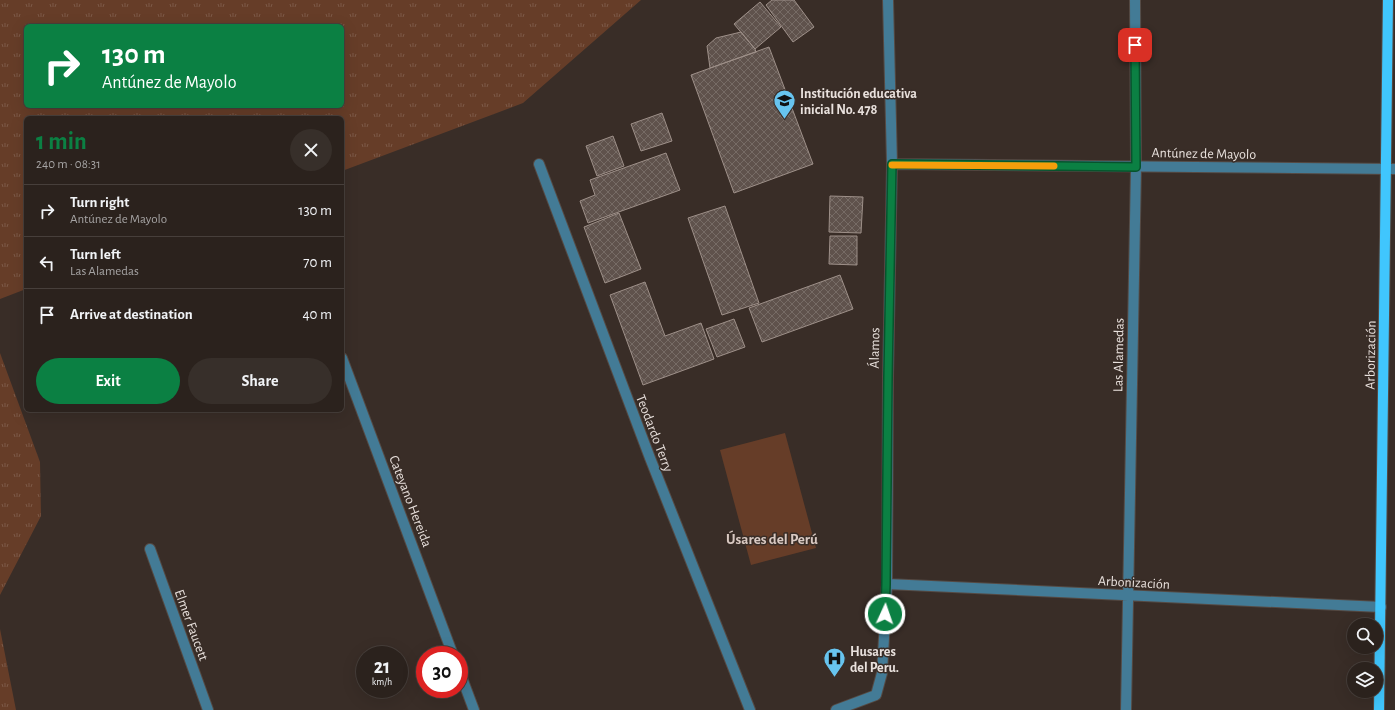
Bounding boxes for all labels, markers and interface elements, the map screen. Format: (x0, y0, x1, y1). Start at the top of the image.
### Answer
pin (1118, 28, 1152, 62)
icon: arrive (1124, 34, 1146, 56)
icon: right (36, 40, 88, 92)
text: 130 m (102, 41, 166, 69)
text: Antúnez de Mayolo (102, 74, 236, 92)
place label: Institución educativa inicial No. 478 (800, 87, 917, 117)
school or university icon: Institución educativa inicial No. 478 (772, 88, 798, 121)
button: close (290, 129, 332, 171)
text: 1 min (36, 130, 87, 154)
street label: Antúnez de Mayolo (1152, 146, 1257, 162)
text: 240 m · 08:31 (36, 158, 101, 171)
text: Turn right (70, 195, 129, 210)
icon: right (36, 200, 58, 222)
text: 130 m (298, 203, 332, 218)
text: Antúnez de Mayolo (70, 213, 167, 226)
text: Turn left (70, 247, 121, 262)
icon: left (36, 252, 58, 274)
text: 70 m (303, 255, 332, 270)
text: Las Alamedas (70, 265, 139, 278)
icon: arrive (36, 304, 58, 326)
text: Arrive at destination (70, 307, 193, 322)
text: 40 m (302, 307, 332, 322)
street label: Las Alamedas (1111, 318, 1127, 392)
street label: Arborización (1363, 320, 1379, 390)
street label: Álamos (865, 327, 882, 369)
button: Exit (36, 358, 180, 404)
button: Share (188, 358, 332, 404)
street label: Teodardo Terry (633, 393, 675, 474)
street label: Cateyano Hereida (386, 454, 434, 550)
district label: Úsares del Perú (726, 530, 818, 547)
street label: Arbonización (1098, 574, 1170, 592)
street label: Elmer Faucett (172, 588, 211, 663)
position arrow (864, 593, 906, 635)
map controls (1347, 618, 1383, 698)
button: search (1347, 618, 1383, 654)
place label: Husares del Peru. (850, 645, 899, 675)
speed limit sign: 30 (416, 646, 468, 698)
hospital icon: Husares del Peru. (822, 646, 848, 679)
text: 21 (374, 657, 390, 677)
button: layers (1347, 662, 1383, 698)
text: km/h (372, 677, 392, 687)

